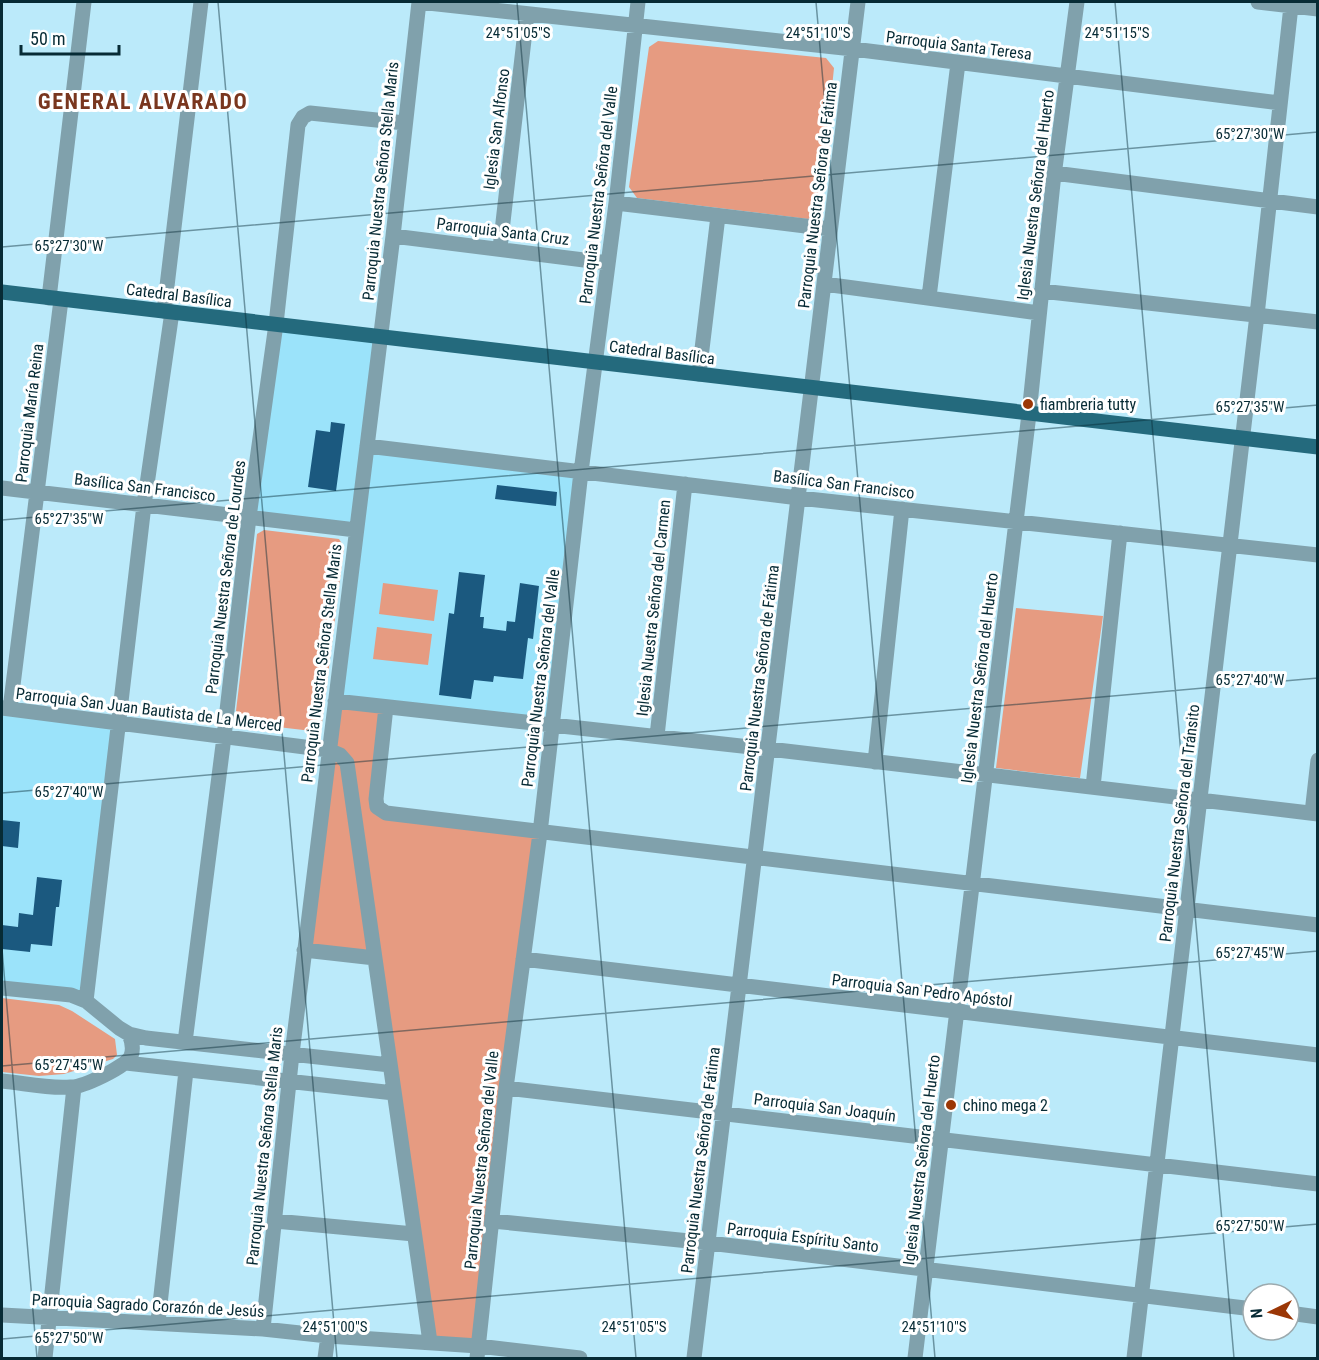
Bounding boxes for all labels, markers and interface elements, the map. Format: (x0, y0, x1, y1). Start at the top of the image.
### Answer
scale bar (21, 18, 118, 56)
text: 24°51'05"S (485, 24, 551, 42)
text: 24°51'10"S (785, 24, 851, 42)
text: 24°51'15"S (1084, 24, 1150, 42)
street label: Parroquia Santa Teresa (885, 27, 1033, 64)
text: 50 m (30, 28, 65, 49)
street label: Parroquia Nuestra Señora Stella Maris (358, 61, 402, 301)
street label: Iglesia San Alfonso (480, 67, 513, 191)
street label: Parroquia Nuestra Señora de Fátima (794, 81, 841, 309)
street label: Parroquia Nuestra Señora del Valle (576, 85, 621, 305)
district label: GENERAL ALVARADO (38, 89, 248, 114)
street label: Iglesia Nuestra Señora del Huerto (1013, 89, 1058, 301)
text: 65°27'30"W (1216, 125, 1285, 143)
street label: Parroquia Santa Cruz (436, 214, 570, 249)
text: 65°27'30"W (35, 237, 104, 255)
street label: Catedral Basílica (125, 280, 233, 311)
street label: Catedral Basílica (608, 337, 716, 368)
street label: Parroquia María Reina (12, 343, 47, 484)
place label: fiambreria tutty (1040, 395, 1136, 414)
marker: fiambreria tutty (1021, 397, 1035, 411)
text: 65°27'35"W (1216, 398, 1285, 416)
street label: Parroquia Nuestra Señora de Lourdes (202, 459, 249, 695)
street label: Basílica San Francisco (772, 466, 916, 503)
street label: Basílica San Francisco (73, 469, 217, 506)
street label: Iglesia Nuestra Señora del Carmen (633, 499, 674, 717)
text: 65°27'35"W (35, 510, 104, 528)
street label: Parroquia Nuestra Señora Stella Maris (297, 543, 346, 783)
street label: Parroquia Nuestra Señora de Fátima (736, 564, 783, 792)
street label: Parroquia Nuestra Señora del Valle (518, 568, 563, 788)
street label: Iglesia Nuestra Señora del Huerto (957, 572, 1002, 784)
text: 65°27'40"W (1216, 671, 1285, 689)
street label: Parroquia San Juan Bautista de La Merced (15, 684, 283, 735)
street label: Parroquia Nuestra Señora del Tránsito (1155, 703, 1203, 943)
text: 65°27'40"W (35, 783, 104, 801)
text: 65°27'45"W (1216, 944, 1285, 962)
street label: Parroquia San Pedro Apóstol (831, 970, 1013, 1011)
street label: Parroquia Nuestra Señora Stella Maris (242, 1026, 286, 1266)
street label: Parroquia Nuestra Señora de Fátima (677, 1046, 724, 1274)
street label: Parroquia Nuestra Señora del Valle (461, 1050, 502, 1270)
street label: Iglesia Nuestra Señora del Huerto (899, 1054, 944, 1266)
text: 65°27'45"W (35, 1056, 104, 1074)
street label: Parroquia San Joaquín (753, 1089, 897, 1126)
place label: chino mega 2 (963, 1096, 1048, 1115)
marker: chino mega 2 (944, 1098, 958, 1112)
text: 65°27'50"W (1216, 1217, 1285, 1235)
street label: Parroquia Espíritu Santo (726, 1219, 880, 1256)
north arrow (1241, 1282, 1301, 1342)
street label: Parroquia Sagrado Corazón de Jesús (31, 1290, 265, 1321)
text: N (1247, 1308, 1266, 1319)
text: 24°51'00"S (302, 1318, 368, 1336)
text: 24°51'05"S (601, 1318, 667, 1336)
text: 24°51'10"S (901, 1318, 967, 1336)
text: 65°27'50"W (35, 1329, 104, 1347)

